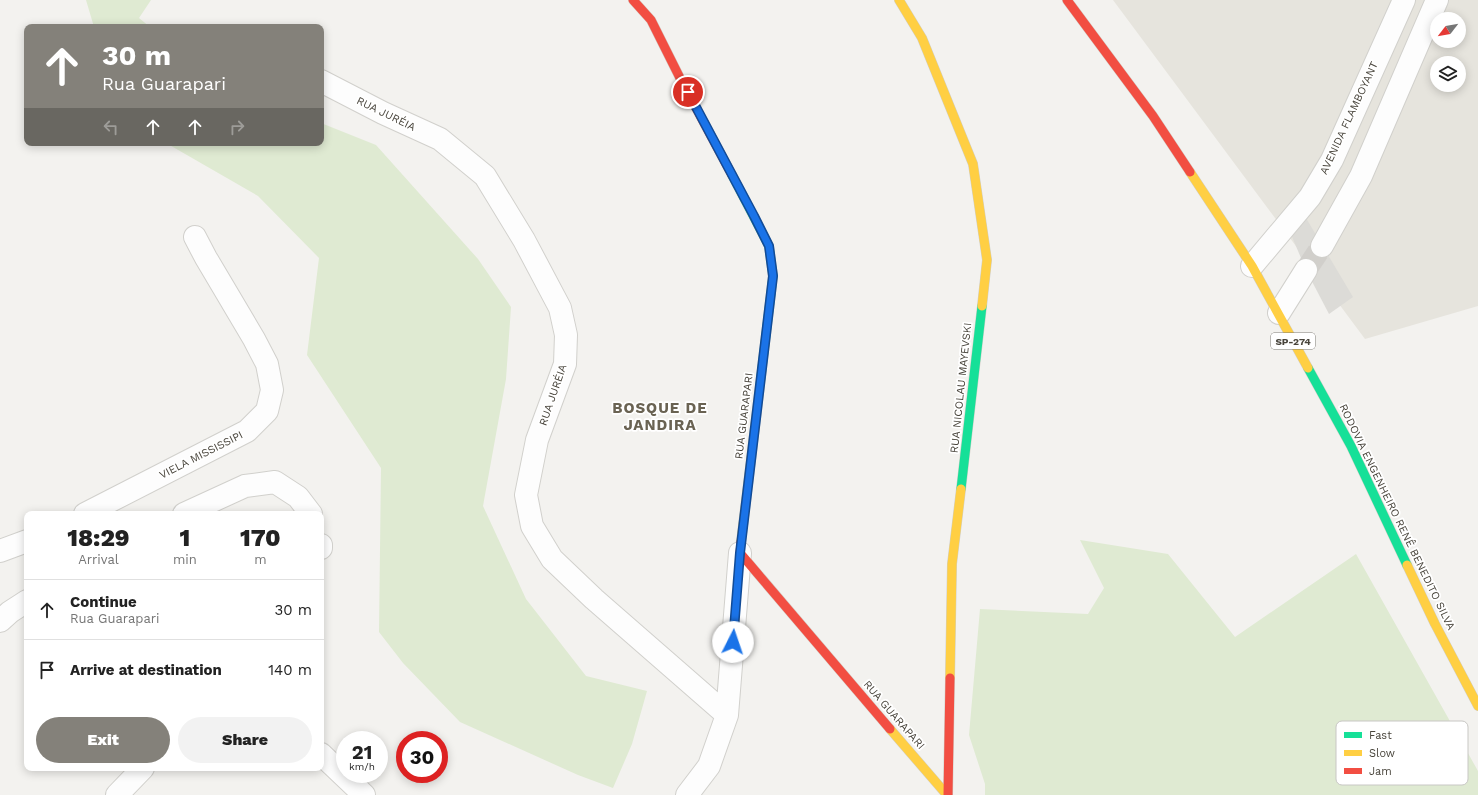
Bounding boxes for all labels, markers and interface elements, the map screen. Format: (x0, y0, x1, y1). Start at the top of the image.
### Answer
north arrow (1430, 12, 1466, 48)
map controls (1430, 12, 1466, 92)
text: 30 m (102, 39, 171, 72)
icon: ahead (36, 40, 88, 92)
button: layers (1430, 56, 1466, 92)
street label: AVENIDA FLAMBOYANT (1317, 59, 1381, 176)
text: Rua Guarapari (102, 73, 226, 94)
pin (671, 75, 705, 109)
icon: arrive (677, 81, 699, 103)
street label: RUA JURÉIA (354, 93, 418, 134)
icon: left (100, 116, 122, 138)
icon: ahead (142, 116, 164, 138)
icon: ahead (184, 116, 206, 138)
icon: right (226, 116, 248, 138)
street label: RUA NICOLAU MAYEVSKI (948, 322, 974, 454)
road number: SP-274 (1271, 333, 1315, 349)
street label: RUA JURÉIA (535, 362, 570, 427)
street label: RUA GUARAPARI (732, 372, 756, 460)
district label: BOSQUE DE JANDIRA (612, 399, 708, 434)
street label: RODOVIA ENGENHEIRO RENÊ BENEDITO SILVA (1336, 402, 1458, 632)
street label: VIELA MISSISSIPI (157, 428, 245, 482)
text: 18:29 (67, 524, 130, 552)
text: 1 (179, 524, 190, 552)
text: 170 (240, 524, 281, 552)
text: Arrival (78, 552, 119, 567)
text: min (173, 552, 197, 567)
text: m (254, 552, 267, 567)
text: Continue (70, 593, 137, 611)
icon: ahead (36, 599, 58, 621)
text: 30 m (275, 601, 312, 619)
text: Rua Guarapari (70, 611, 160, 626)
position arrow (712, 621, 754, 663)
icon: arrive (36, 659, 58, 681)
text: Arrive at destination (70, 661, 222, 679)
text: 140 m (268, 661, 312, 679)
street label: RUA GUARAPARI (861, 678, 927, 752)
button: Exit (36, 717, 170, 763)
button: Share (178, 717, 312, 763)
legend (1336, 721, 1468, 785)
text: Fast (1369, 729, 1392, 742)
speed limit sign: 30 (396, 731, 448, 783)
text: 21 (352, 740, 372, 764)
text: Slow (1369, 747, 1395, 760)
text: km/h (349, 761, 375, 772)
text: Jam (1369, 765, 1392, 778)

